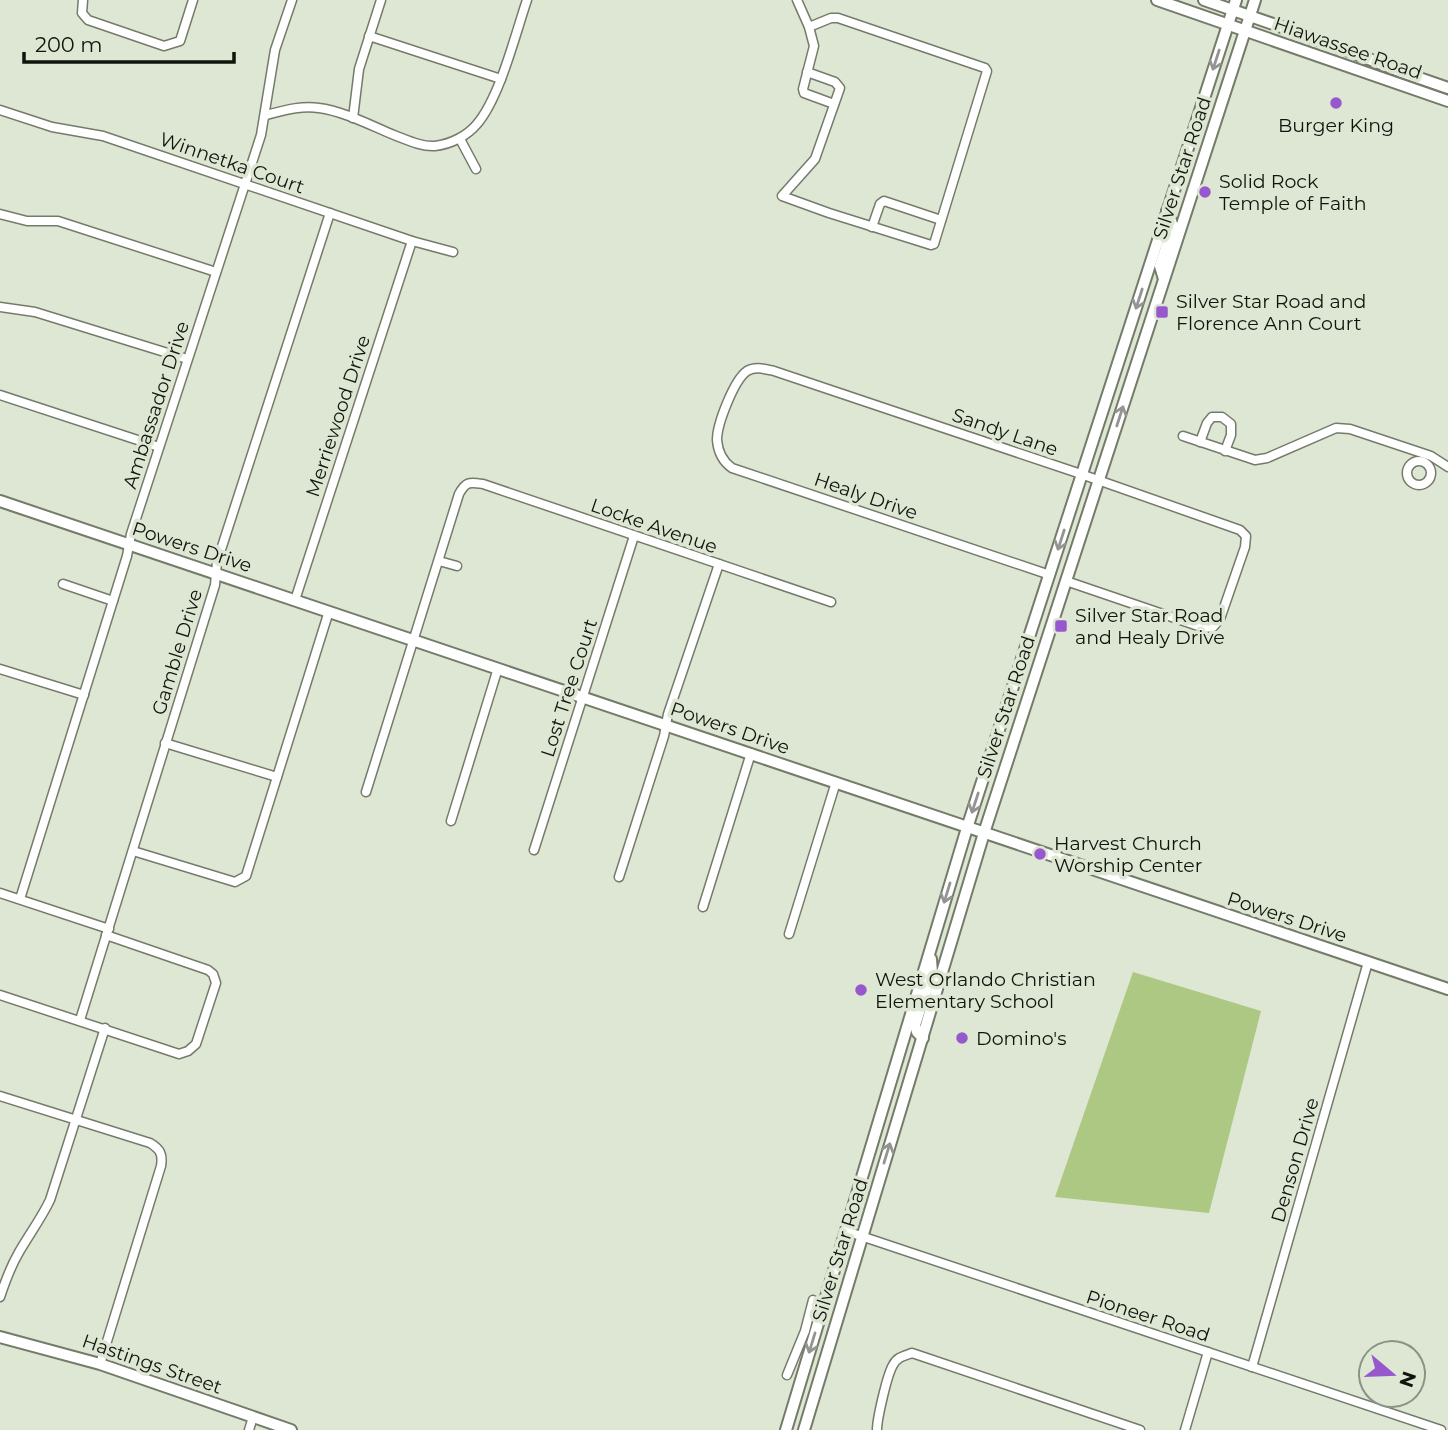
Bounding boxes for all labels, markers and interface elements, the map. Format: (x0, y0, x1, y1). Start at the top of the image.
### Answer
street label: Hiawassee Road (1271, 12, 1425, 84)
scale bar (24, 21, 234, 65)
text: 200 m (35, 32, 102, 57)
one-way arrow (1209, 48, 1221, 70)
street label: Silver Star Road (1148, 94, 1216, 242)
marker: Burger King (1328, 95, 1344, 111)
place label: Burger King (1278, 114, 1394, 137)
street label: Winnetka Court (157, 127, 308, 199)
place label: Solid Rock Temple of Faith (1219, 170, 1367, 215)
marker: Solid Rock Temple of Faith (1197, 184, 1213, 200)
one-way arrow (1131, 288, 1144, 310)
place label: Silver Star Road and Florence Ann Court (1176, 290, 1366, 335)
marker: Silver Star Road and Florence Ann Court (1154, 304, 1170, 320)
street label: Ambassador Drive (118, 318, 194, 492)
street label: Merriewood Drive (301, 332, 375, 500)
street label: Sandy Lane (949, 403, 1061, 461)
one-way arrow (1114, 405, 1127, 427)
street label: Healy Drive (811, 468, 921, 524)
street label: Locke Avenue (588, 494, 720, 558)
street label: Powers Drive (129, 517, 255, 577)
one-way arrow (1054, 528, 1066, 550)
street label: Gamble Drive (147, 586, 207, 718)
place label: Silver Star Road and Healy Drive (1075, 604, 1225, 649)
street label: Lost Tree Court (536, 616, 602, 760)
marker: Silver Star Road and Healy Drive (1053, 618, 1069, 634)
street label: Silver Star Road (972, 633, 1040, 781)
street label: Powers Drive (667, 697, 793, 759)
one-way arrow (968, 791, 981, 813)
place label: Harvest Church Worship Center (1054, 832, 1202, 877)
marker: Harvest Church Worship Center (1032, 846, 1048, 862)
one-way arrow (940, 882, 953, 904)
street label: Powers Drive (1224, 887, 1350, 947)
place label: West Orlando Christian Elementary School (875, 968, 1096, 1013)
marker: West Orlando Christian Elementary School (853, 982, 869, 998)
place label: Domino's (976, 1027, 1066, 1050)
marker: Domino's (954, 1030, 970, 1046)
street label: Denson Drive (1266, 1095, 1324, 1225)
one-way arrow (882, 1143, 895, 1165)
street label: Silver Star Road (807, 1176, 873, 1324)
street label: Pioneer Road (1083, 1285, 1213, 1347)
street label: Hastings Street (79, 1329, 225, 1399)
one-way arrow (805, 1332, 818, 1354)
north arrow (1357, 1339, 1427, 1409)
text: N (1394, 1368, 1421, 1390)

